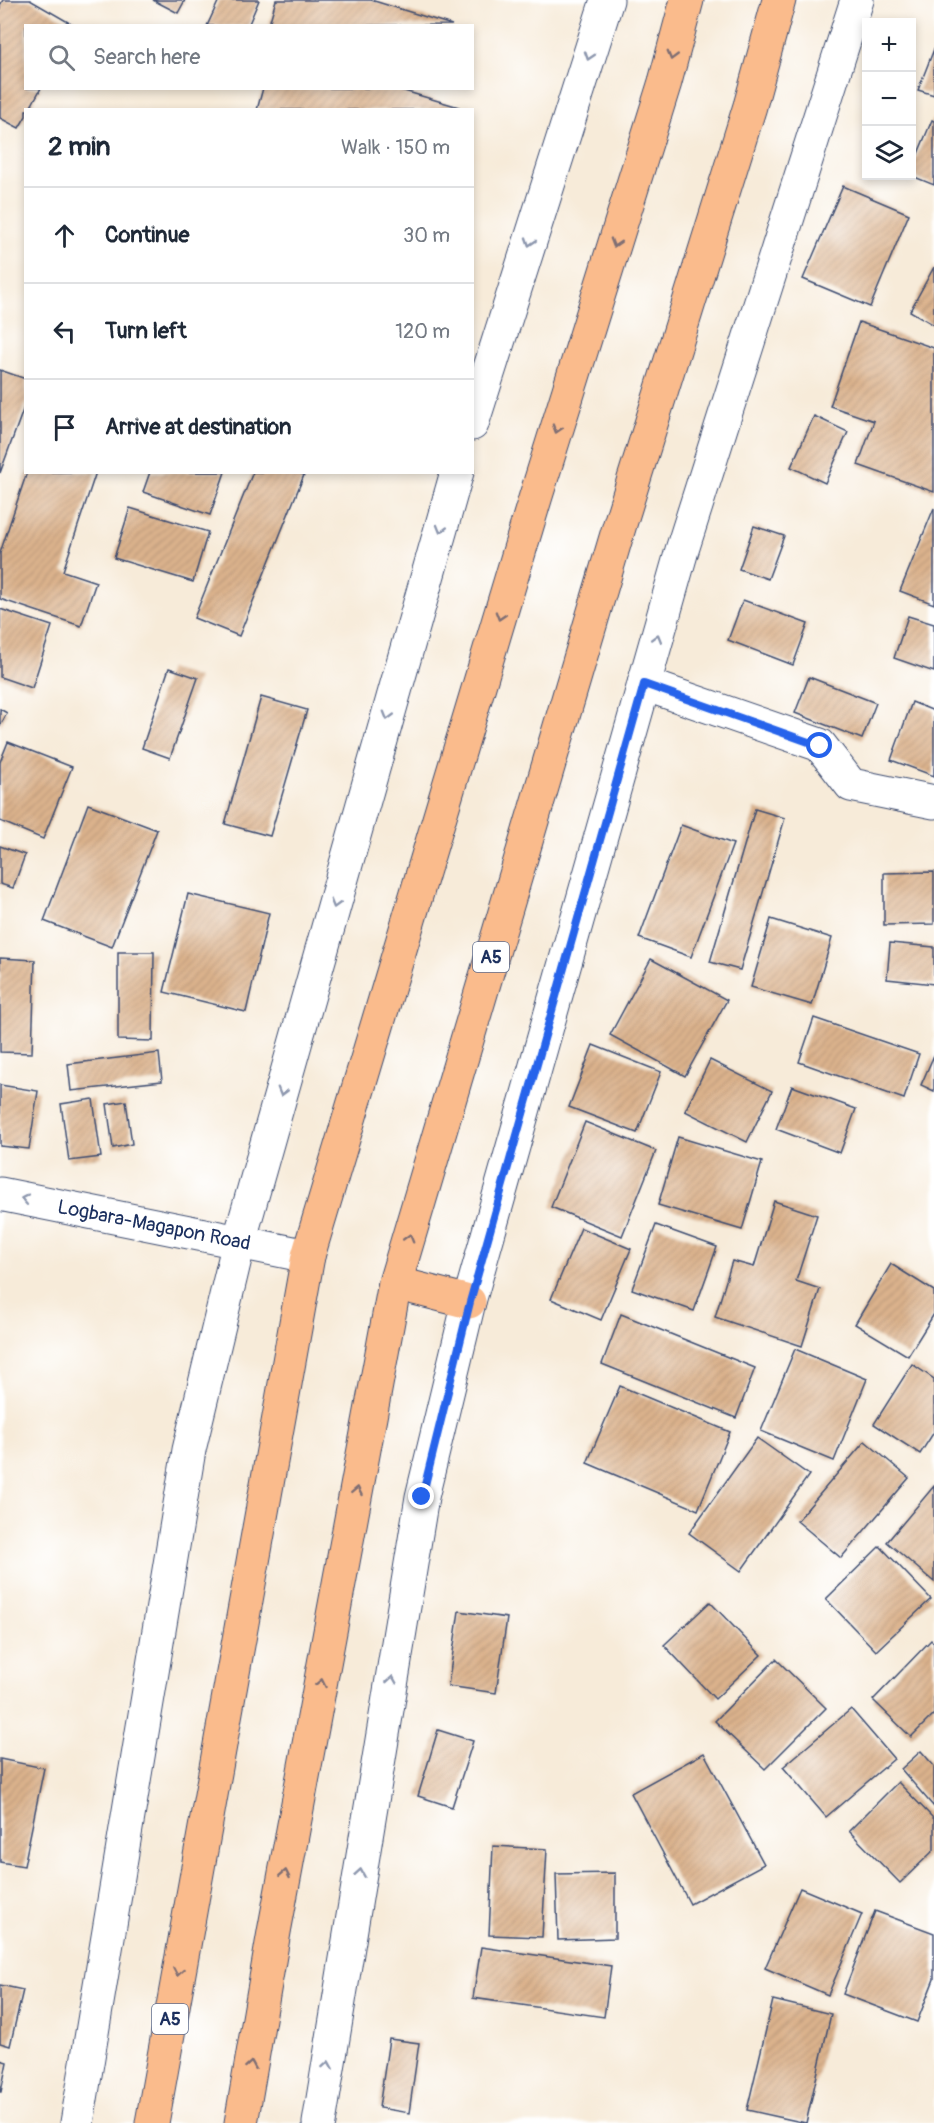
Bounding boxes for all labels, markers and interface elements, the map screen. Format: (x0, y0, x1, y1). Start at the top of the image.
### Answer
map controls (862, 18, 916, 180)
button: + (862, 18, 916, 72)
search box (24, 24, 474, 90)
icon: search (45, 41, 78, 74)
text: Search here (93, 43, 200, 71)
one-way arrow (584, 50, 596, 61)
one-way arrow (667, 51, 679, 61)
button: − (862, 72, 916, 126)
button: layers (862, 126, 916, 180)
text: 2 min (48, 131, 110, 163)
text: Walk · 150 m (341, 135, 450, 160)
icon: ahead (48, 219, 81, 252)
text: Continue (105, 221, 189, 249)
text: 30 m (403, 223, 450, 248)
one-way arrow (525, 236, 537, 247)
one-way arrow (610, 237, 622, 248)
icon: left (48, 315, 81, 348)
text: Turn left (105, 317, 187, 345)
text: 120 m (395, 319, 450, 344)
icon: arrive (48, 411, 81, 444)
text: Arrive at destination (105, 413, 291, 441)
one-way arrow (552, 423, 564, 434)
one-way arrow (436, 523, 448, 534)
one-way arrow (495, 610, 507, 621)
one-way arrow (650, 633, 662, 643)
one-way arrow (383, 711, 395, 721)
route start (806, 732, 832, 758)
one-way arrow (330, 898, 342, 909)
road number: A5 (473, 942, 509, 972)
one-way arrow (277, 1086, 289, 1097)
one-way arrow (20, 1193, 30, 1206)
street label: Logbara-Magapon Road (55, 1194, 253, 1256)
one-way arrow (401, 1234, 414, 1244)
route end (408, 1483, 434, 1509)
one-way arrow (350, 1486, 363, 1496)
one-way arrow (385, 1676, 398, 1686)
one-way arrow (314, 1678, 327, 1688)
one-way arrow (353, 1868, 366, 1878)
one-way arrow (278, 1870, 291, 1880)
one-way arrow (172, 1966, 185, 1976)
road number: A5 (152, 2004, 188, 2034)
one-way arrow (244, 2061, 257, 2071)
one-way arrow (322, 2061, 334, 2070)

